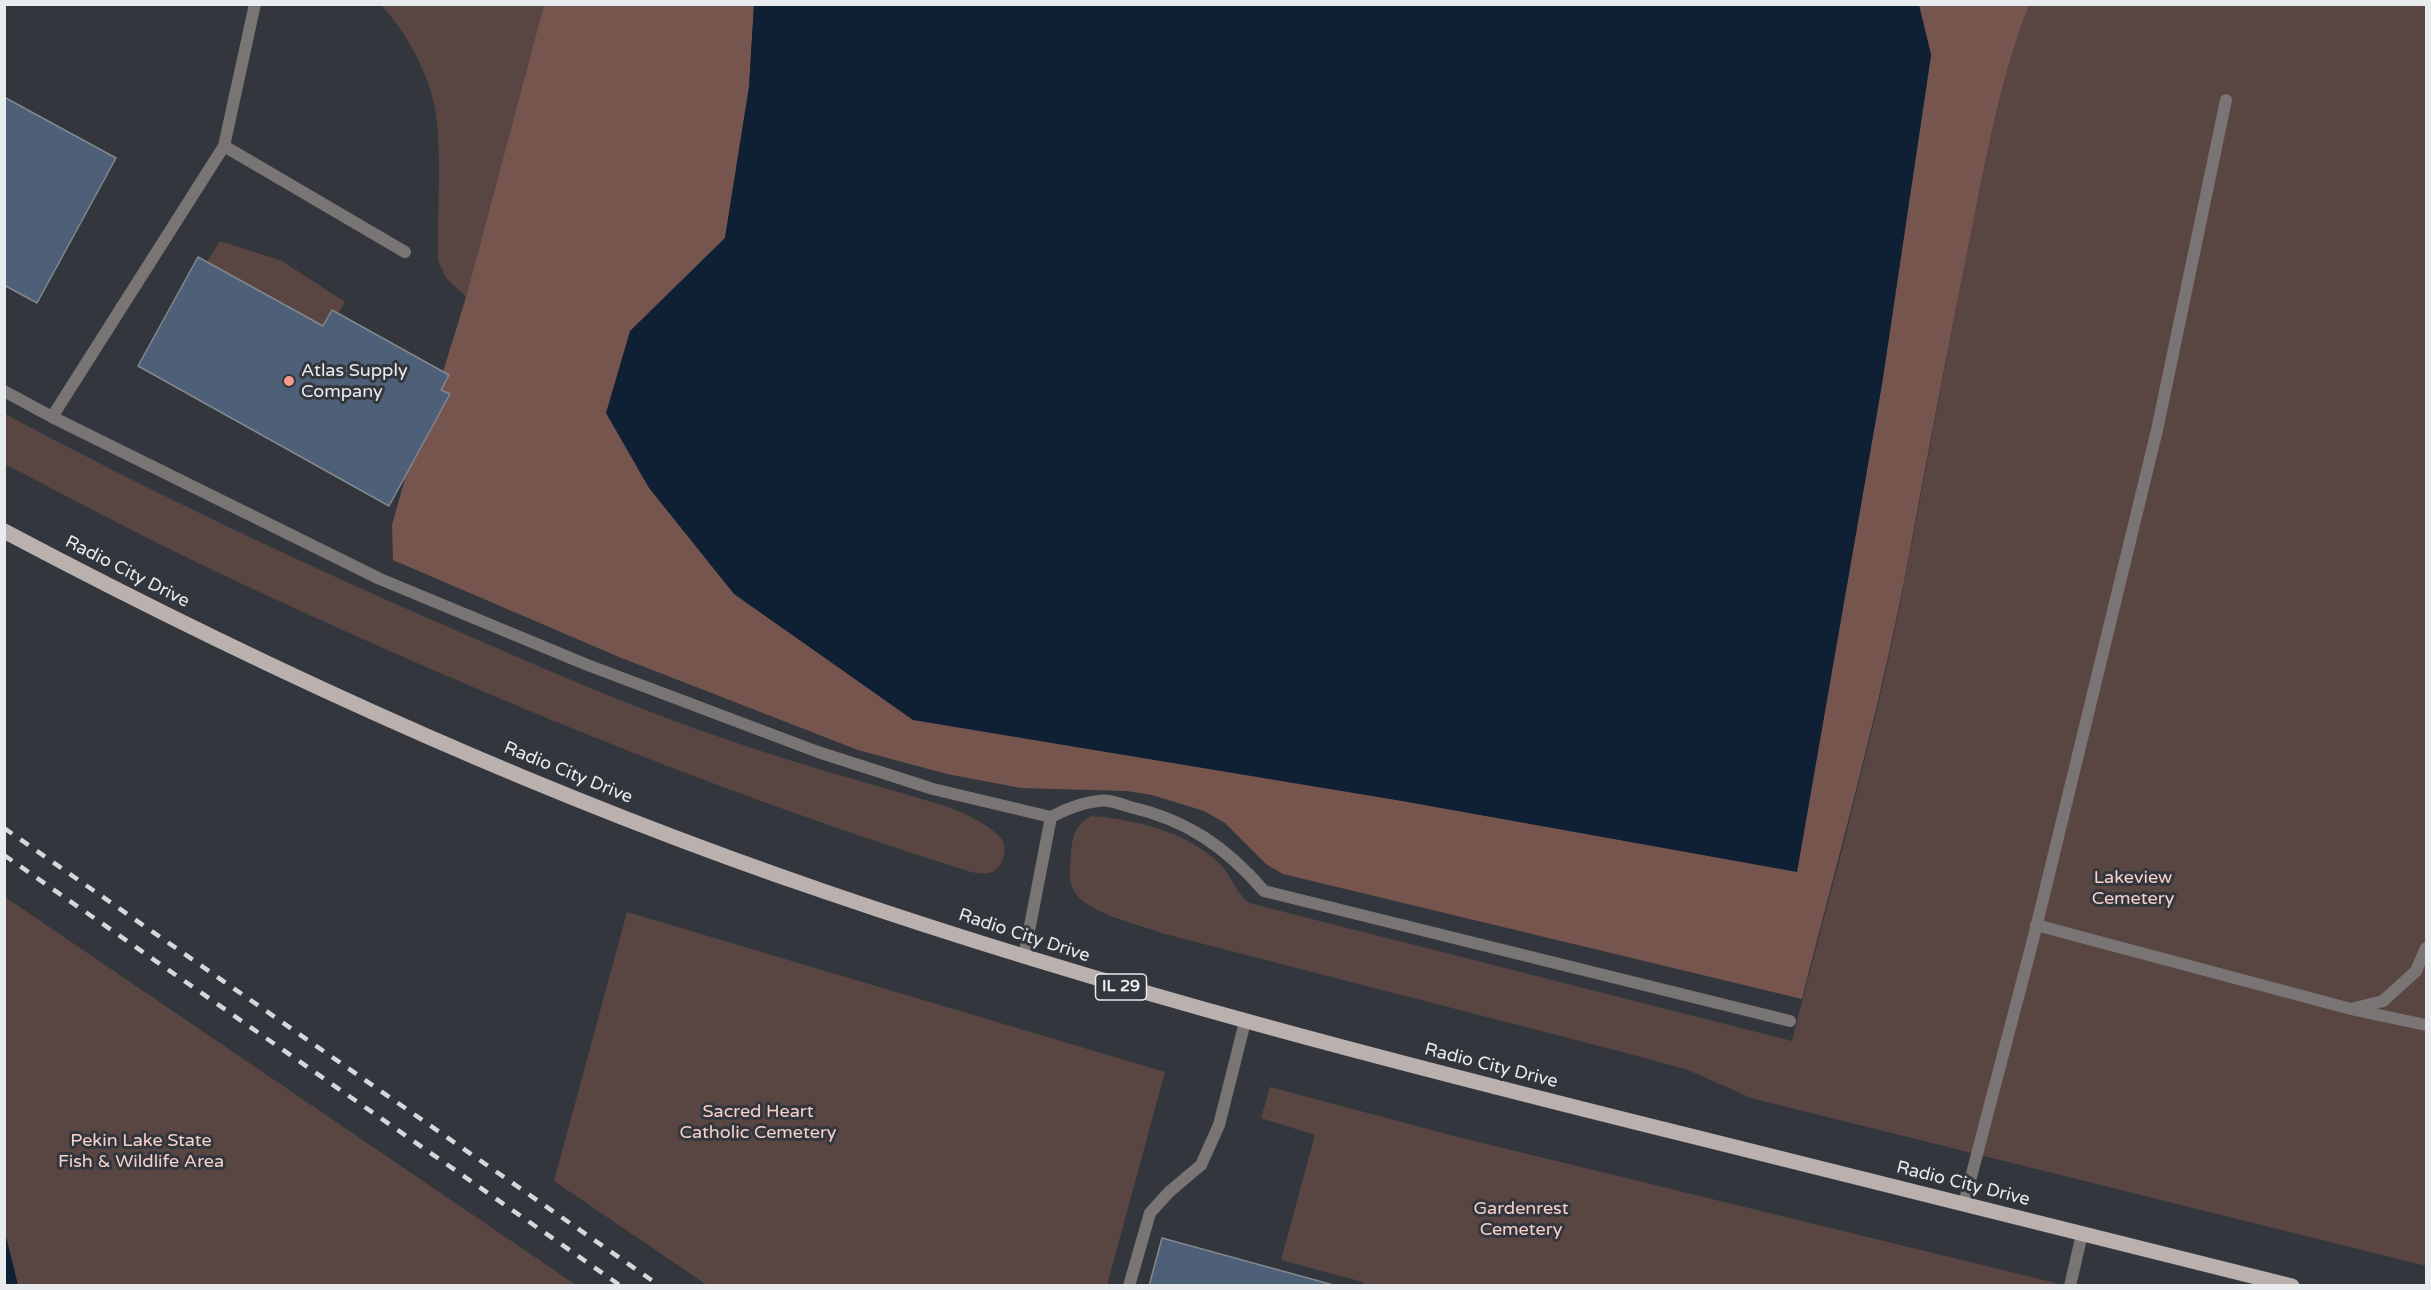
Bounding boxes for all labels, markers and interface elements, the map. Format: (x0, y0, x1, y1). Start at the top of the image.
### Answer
place label: Atlas Supply Company (301, 360, 408, 403)
marker: Atlas Supply Company (282, 374, 296, 388)
street label: Radio City Drive (61, 531, 193, 613)
street label: Radio City Drive (501, 737, 635, 809)
park label: Lakeview Cemetery (2092, 867, 2174, 910)
street label: Radio City Drive (956, 905, 1092, 967)
road number: IL 29 (1096, 974, 1146, 1000)
street label: Radio City Drive (1422, 1039, 1560, 1093)
park label: Sacred Heart Catholic Cemetery (679, 1101, 837, 1144)
park label: Pekin Lake State Fish & Wildlife Area (58, 1130, 224, 1172)
street label: Radio City Drive (1894, 1157, 2032, 1211)
park label: Gardenrest Cemetery (1473, 1198, 1569, 1240)

